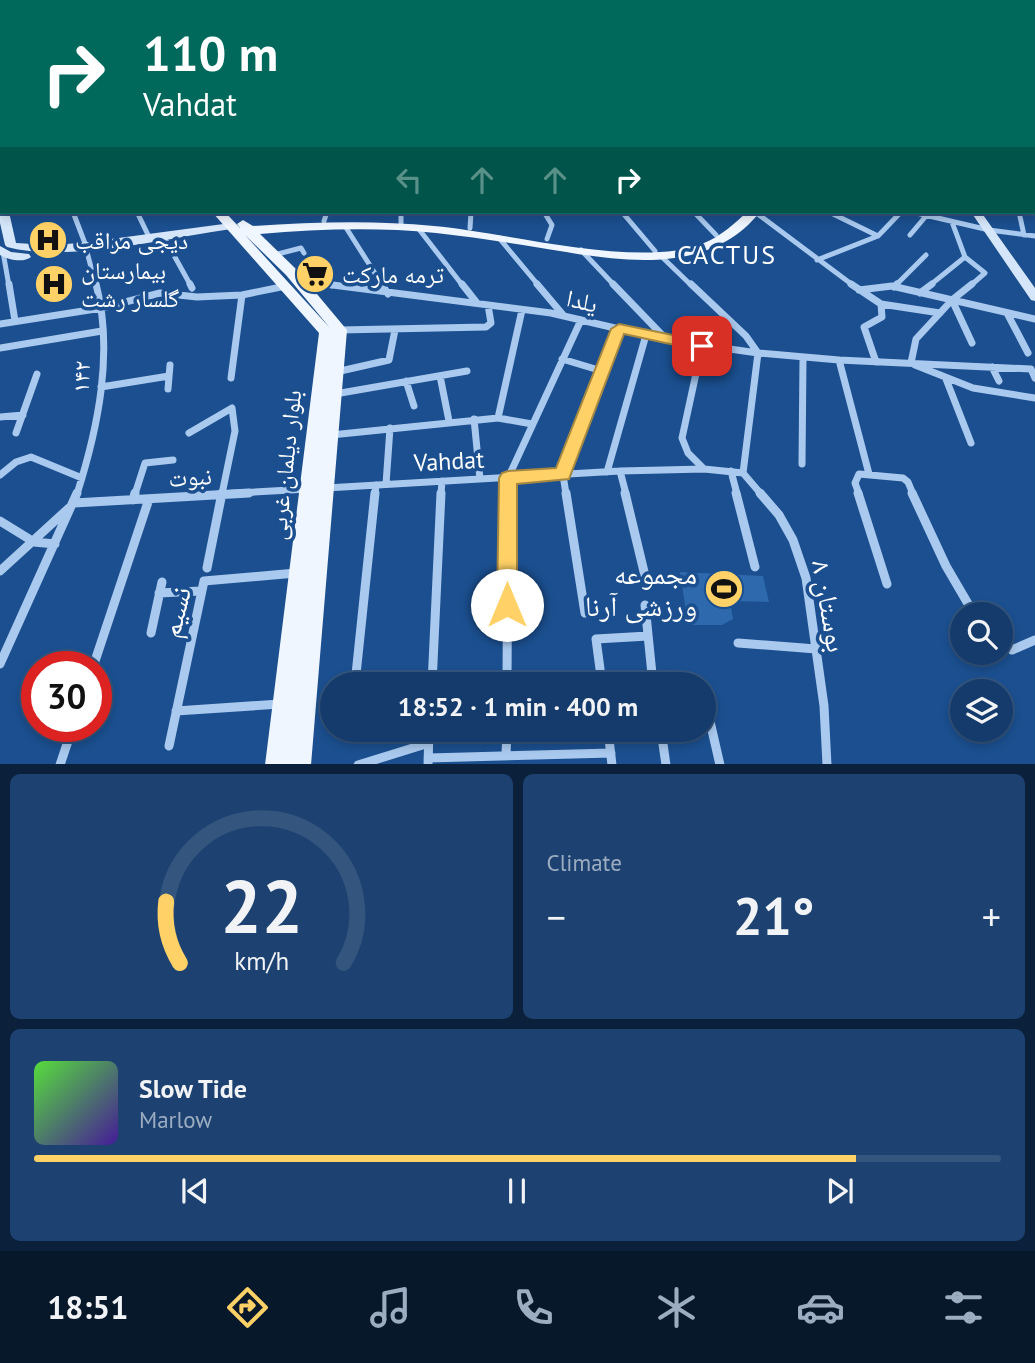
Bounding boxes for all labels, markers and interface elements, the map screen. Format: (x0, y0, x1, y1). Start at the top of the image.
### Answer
text: 110 m (143, 21, 278, 85)
icon: right (28, 28, 119, 119)
text: Vahdat (143, 83, 237, 125)
icon: left (390, 161, 428, 199)
icon: ahead (463, 161, 501, 199)
icon: ahead (536, 161, 574, 199)
icon: right (609, 161, 647, 199)
hospital icon: دیجی مراقب (27, 219, 69, 261)
place label: دیجی مراقب (75, 225, 188, 256)
district label: CACTUS (677, 238, 777, 271)
supermarket icon: ترمه مارکت (294, 253, 336, 295)
place label: بیمارستان گلسار رشت (81, 255, 179, 314)
place label: ترمه مارکت (342, 259, 444, 290)
hospital icon: بیمارستان گلسار رشت (33, 263, 75, 305)
street label: یلدا (563, 282, 601, 320)
pin (672, 316, 732, 376)
icon: arrive (683, 327, 721, 365)
street label: ۱۴۲ (65, 360, 97, 394)
street label: بلوار دیلمان غربی (262, 389, 308, 541)
street label: Vahdat (412, 444, 485, 478)
street label: نبوت (167, 460, 213, 494)
place label: مجموعه ورزشی آرنا (585, 555, 697, 624)
street label: بوستان ۸ (804, 557, 856, 655)
position arrow (470, 568, 544, 642)
sports icon: مجموعه ورزشی آرنا (703, 568, 745, 610)
street label: نسیم (151, 583, 200, 642)
map controls (950, 602, 1013, 742)
button: search (950, 602, 1013, 665)
speed limit sign: 30 (21, 651, 112, 742)
button: layers (950, 679, 1013, 742)
text: 18:52 · 1 min · 400 m (398, 690, 638, 723)
text: Climate (547, 848, 622, 877)
text: 22 (220, 859, 303, 953)
text: 21° (733, 882, 815, 949)
text: − (547, 892, 566, 941)
text: + (982, 892, 1001, 941)
text: km/h (234, 944, 289, 976)
text: Slow Tide (139, 1072, 247, 1105)
text: Marlow (139, 1105, 212, 1134)
icon: previous (176, 1172, 214, 1210)
icon: pause (498, 1172, 536, 1210)
icon: next (821, 1172, 859, 1210)
icon: directions (223, 1283, 272, 1332)
icon: music (366, 1283, 415, 1332)
icon: phone (509, 1283, 558, 1332)
icon: climate (652, 1283, 701, 1332)
icon: car (796, 1283, 845, 1332)
icon: filters (939, 1283, 988, 1332)
text: 18:51 (47, 1286, 128, 1328)

